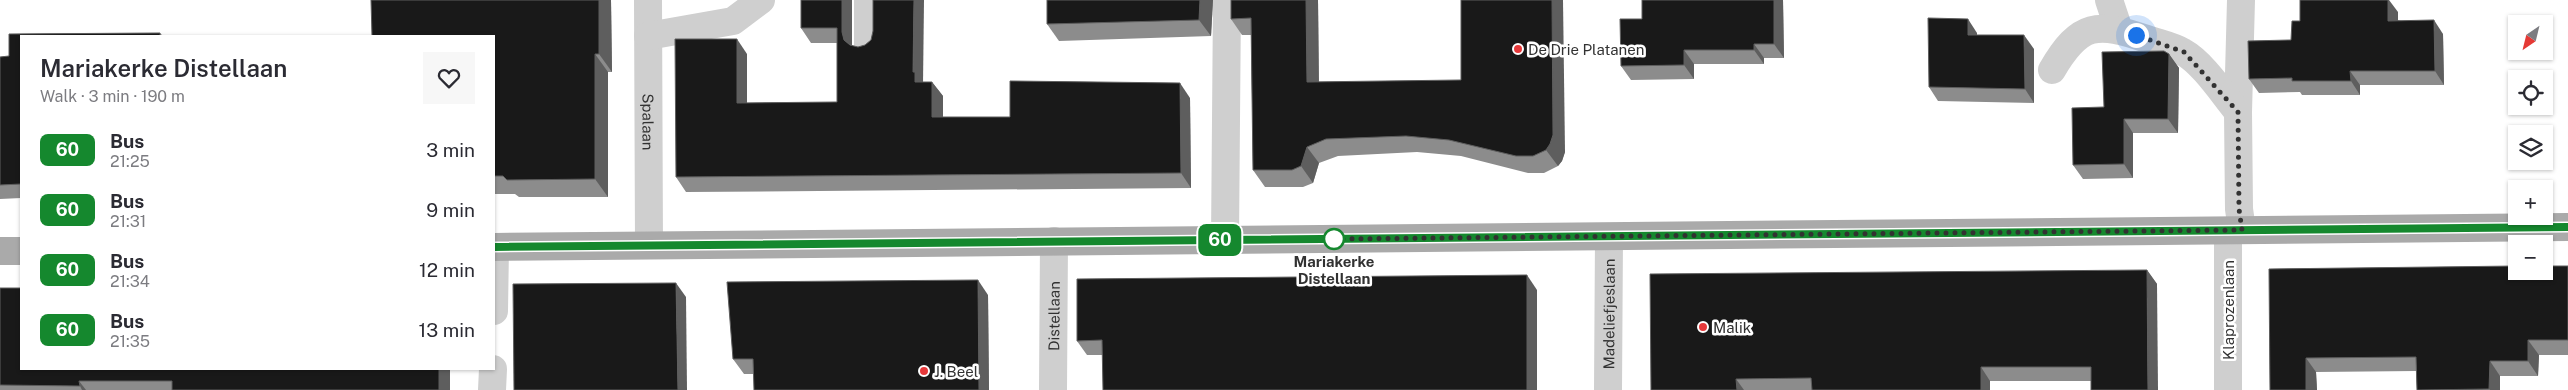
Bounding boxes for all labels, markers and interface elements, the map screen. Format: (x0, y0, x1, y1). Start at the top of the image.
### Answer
north arrow (2508, 15, 2552, 60)
map controls (2508, 15, 2553, 280)
your location (2124, 23, 2149, 48)
place label: De Drie Platanen (1528, 41, 1644, 58)
marker: De Drie Platanen (1512, 43, 1524, 55)
button: heart (423, 52, 475, 104)
text: Mariakerke Distellaan (40, 54, 287, 82)
button: locate (2508, 70, 2553, 115)
text: Walk · 3 min · 190 m (40, 87, 185, 106)
street label: Spalaan (640, 94, 657, 150)
button: layers (2508, 125, 2553, 170)
text: Bus (110, 130, 144, 152)
text: 60 (56, 139, 79, 160)
text: 3 min (426, 139, 475, 161)
text: 21:25 (110, 152, 150, 171)
button: + (2508, 180, 2553, 225)
text: Bus (110, 190, 144, 212)
text: 60 (56, 199, 79, 220)
text: 9 min (426, 199, 475, 221)
text: 21:31 (110, 212, 146, 231)
line badge: 60 (1198, 224, 1242, 256)
marker: Mariakerke Distellaan (1323, 228, 1345, 250)
text: 60 (1208, 229, 1232, 250)
button: − (2508, 235, 2553, 280)
text: Bus (110, 250, 144, 272)
place label: Mariakerke Distellaan (1294, 253, 1374, 287)
street label: Madeliefjeslaan (1600, 258, 1617, 370)
text: 60 (56, 259, 79, 280)
text: 12 min (419, 259, 475, 281)
street label: Klaprozenlaan (2220, 260, 2237, 360)
text: 21:34 (110, 272, 150, 291)
street label: Distellaan (1045, 281, 1062, 351)
text: Bus (110, 310, 144, 332)
text: 60 (56, 319, 79, 340)
text: 13 min (418, 319, 475, 341)
place label: Malik (1713, 319, 1751, 336)
marker: Malik (1697, 321, 1709, 333)
text: 21:35 (110, 332, 150, 351)
place label: J. Beel (934, 363, 978, 380)
marker: J. Beel (918, 365, 930, 377)

